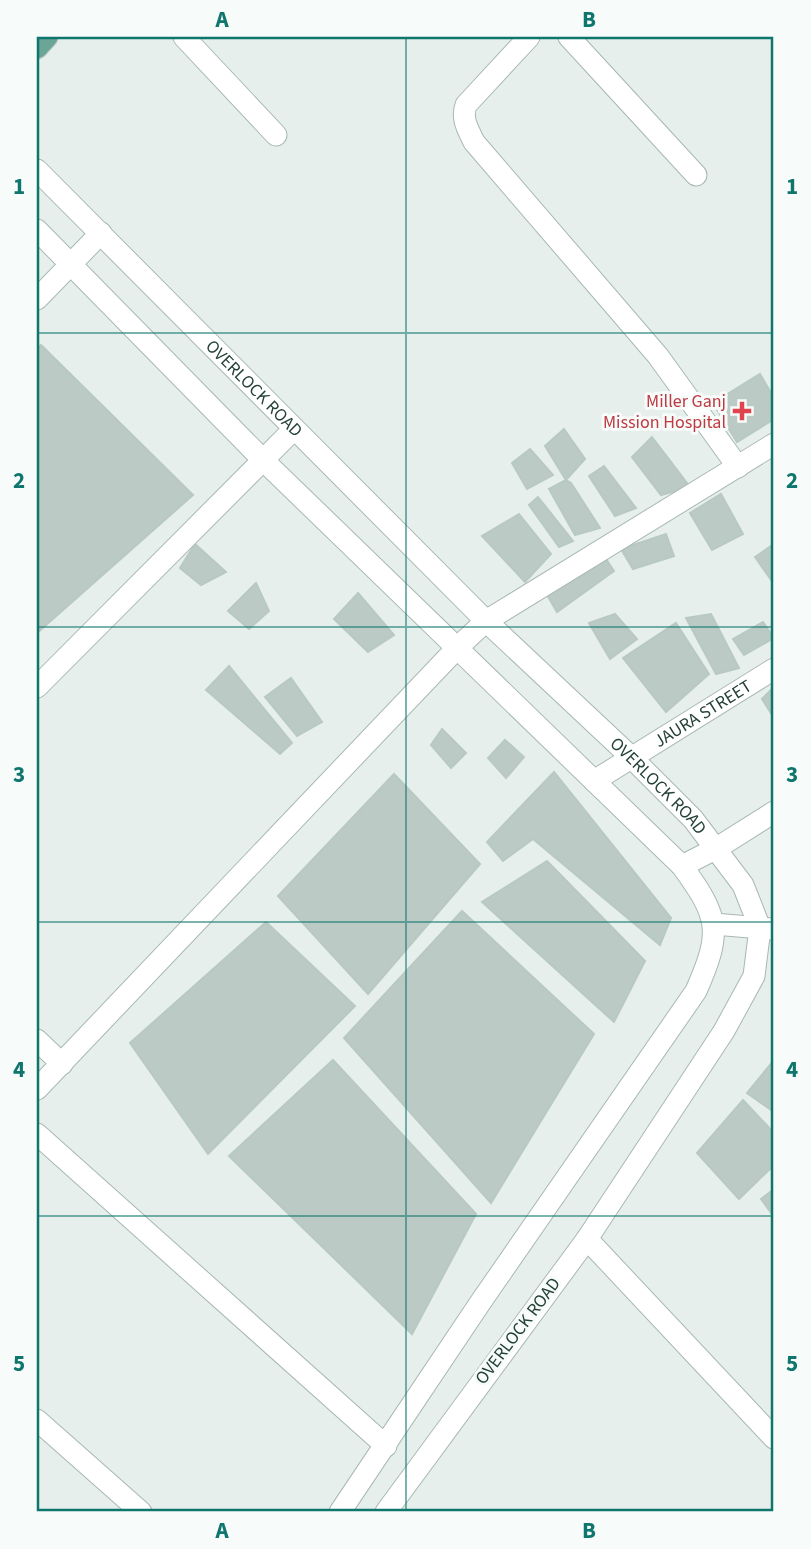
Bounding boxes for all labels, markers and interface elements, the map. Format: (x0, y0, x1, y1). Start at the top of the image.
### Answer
text: A (214, 3, 229, 36)
text: B (582, 3, 596, 36)
text: 1 (13, 170, 25, 203)
text: 1 (786, 170, 798, 203)
street label: OVERLOCK ROAD (200, 334, 308, 443)
place label: Miller Ganj Mission Hospital (603, 389, 726, 435)
marker: Miller Ganj Mission Hospital (732, 401, 752, 421)
text: 2 (13, 464, 25, 497)
text: 2 (786, 464, 798, 497)
street label: JAURA STREET (649, 673, 757, 753)
street label: OVERLOCK ROAD (605, 731, 713, 840)
text: 3 (13, 758, 25, 791)
text: 3 (786, 758, 798, 791)
text: 4 (13, 1053, 25, 1086)
text: 4 (786, 1053, 798, 1086)
street label: OVERLOCK ROAD (469, 1272, 567, 1390)
text: 5 (13, 1347, 25, 1380)
text: 5 (786, 1347, 798, 1380)
text: A (214, 1514, 229, 1547)
text: B (582, 1514, 596, 1547)

